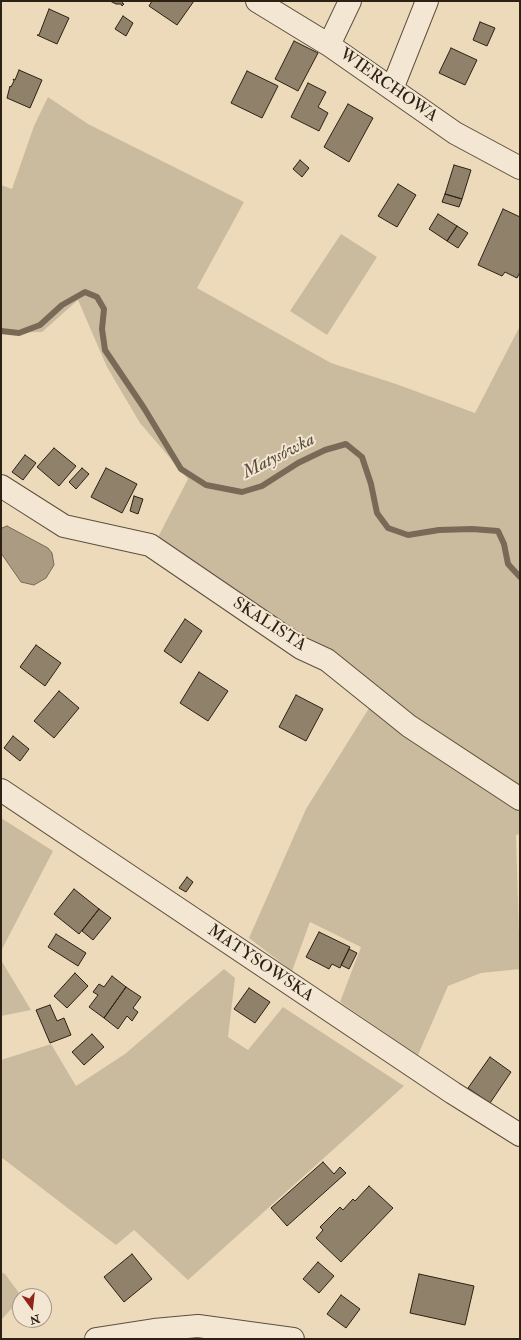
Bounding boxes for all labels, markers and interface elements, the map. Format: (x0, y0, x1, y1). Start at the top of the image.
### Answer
street label: WIERCHOWA (335, 45, 441, 127)
water label: Matysówka (239, 430, 319, 484)
street label: SKALISTA (228, 594, 310, 656)
street label: MATYSOWSKA (203, 921, 317, 1007)
north arrow (12, 1288, 52, 1328)
text: N (29, 1312, 41, 1327)

